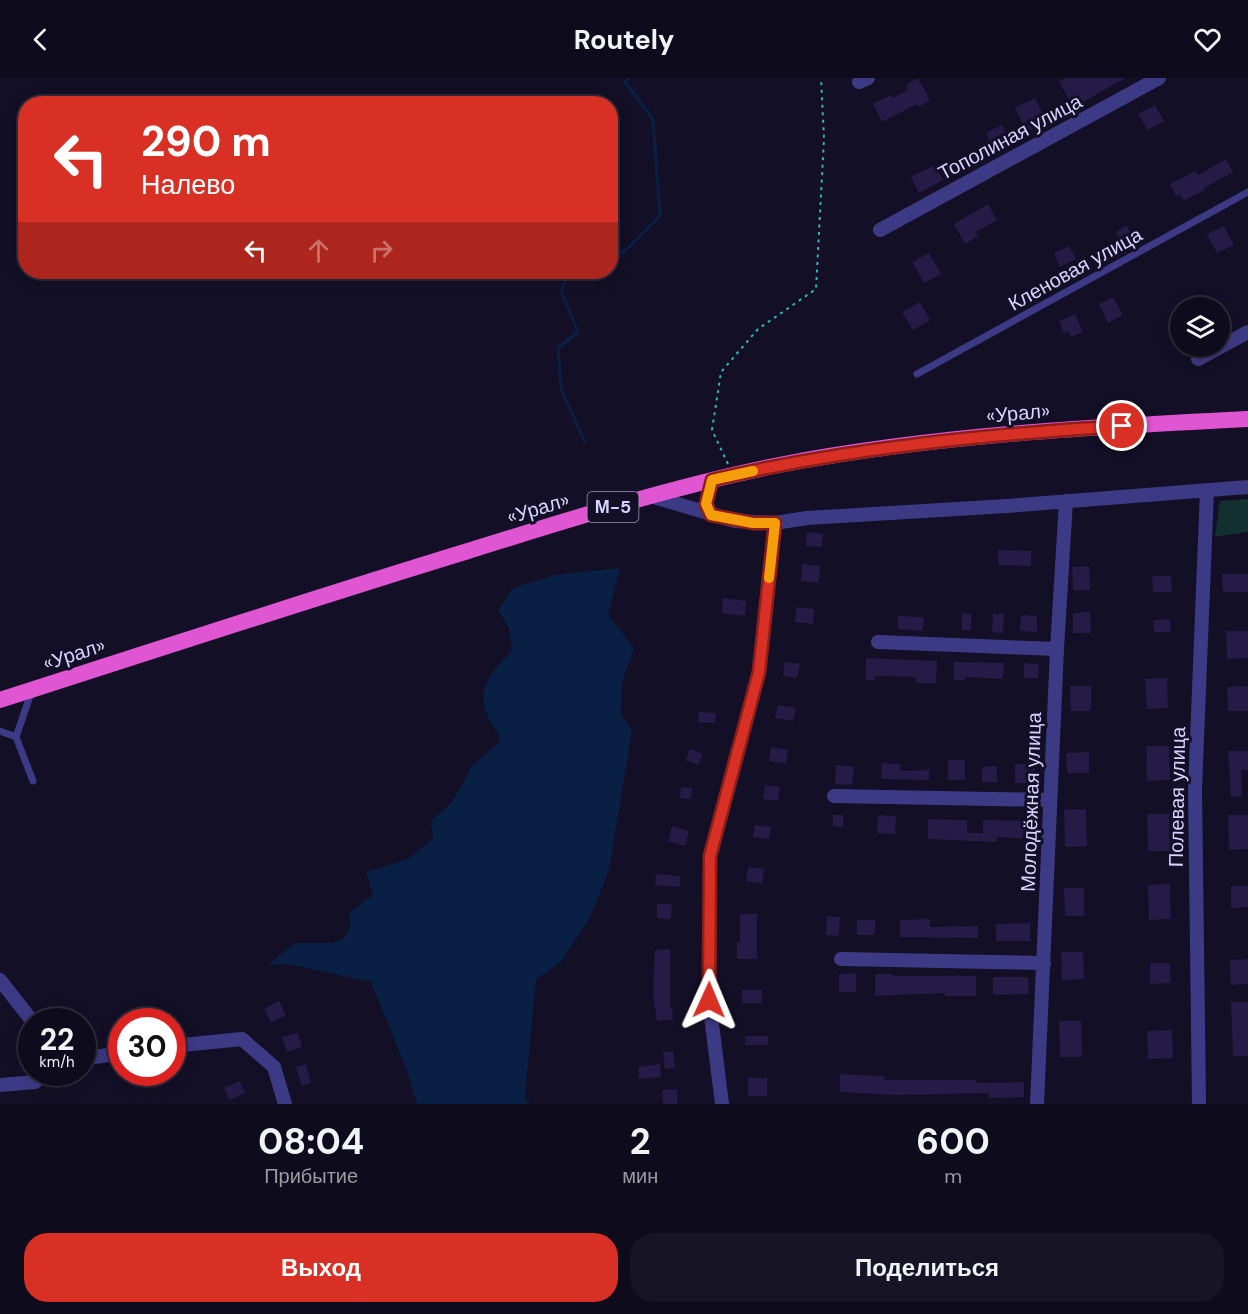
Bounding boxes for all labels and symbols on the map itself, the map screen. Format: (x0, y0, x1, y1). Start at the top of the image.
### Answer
street label: Тополиная улица (934, 88, 1087, 186)
street label: Кленовая улица (1003, 221, 1147, 317)
street label: «Урал» (985, 397, 1051, 429)
pin (1096, 400, 1147, 451)
street label: «Урал» (504, 486, 572, 530)
road number: М-5 (588, 492, 638, 522)
street label: «Урал» (40, 632, 108, 676)
street label: Молодёжная улица (1015, 711, 1047, 892)
street label: Полевая улица (1163, 726, 1191, 867)
position arrow (677, 968, 741, 1032)
speed limit sign: 30 (108, 1008, 186, 1086)

